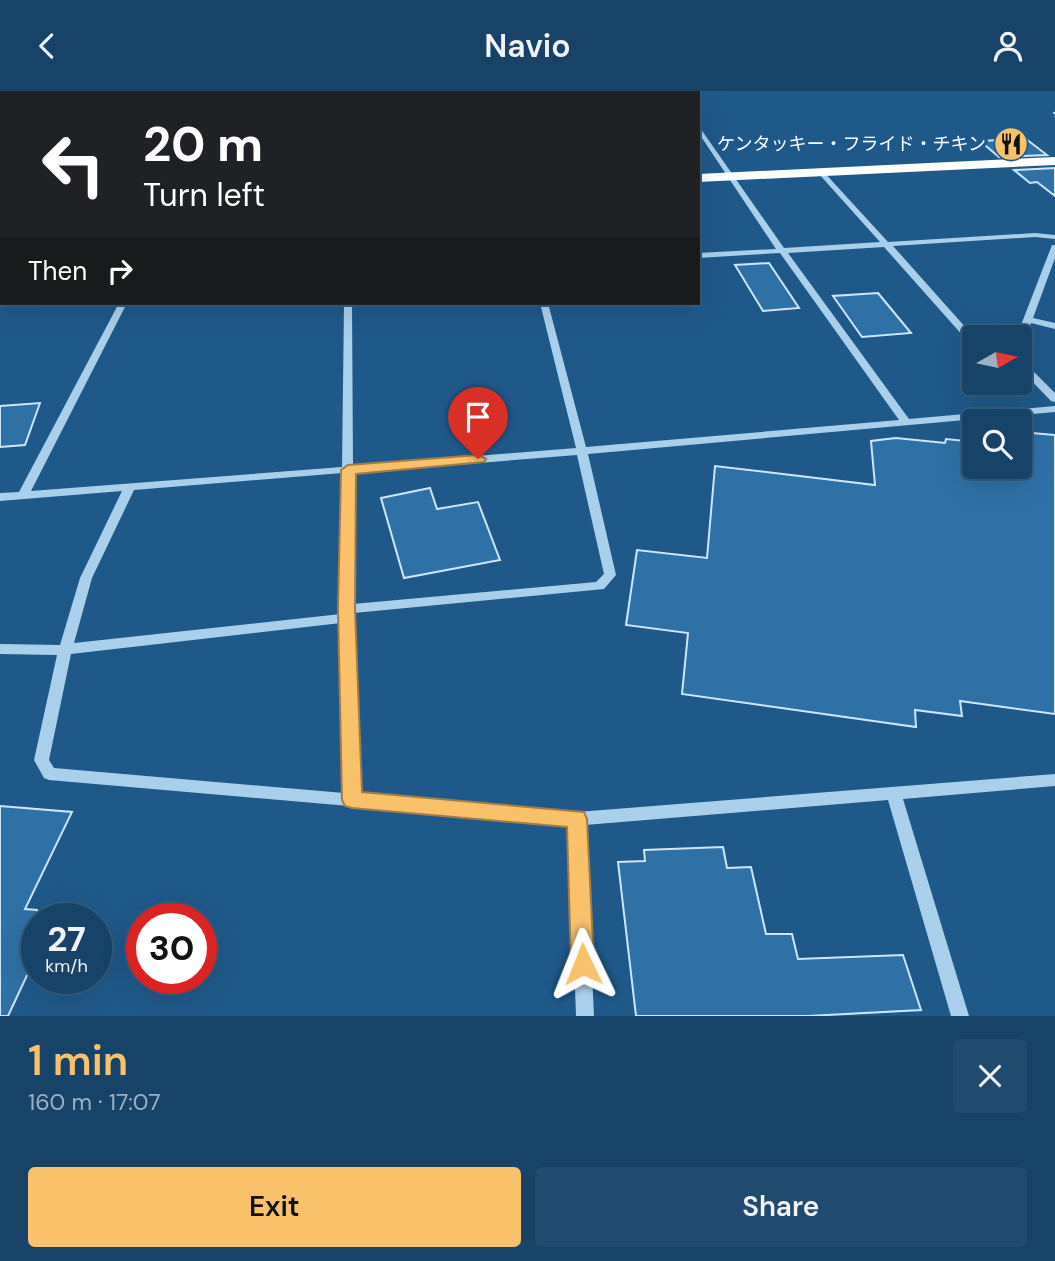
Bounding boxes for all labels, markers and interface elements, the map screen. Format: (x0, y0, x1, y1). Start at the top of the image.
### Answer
text: Navio (484, 25, 571, 67)
icon: back (28, 27, 66, 65)
icon: person (989, 27, 1027, 65)
text: 20 m (143, 112, 263, 176)
icon: left (28, 119, 119, 210)
restaurant icon: ケンタッキー・フライド・チキン (992, 125, 1030, 163)
place label: ケンタッキー・フライド・チキン (717, 132, 986, 156)
text: Turn left (143, 174, 265, 216)
icon: right (101, 252, 139, 290)
text: Then (28, 254, 87, 288)
north arrow (962, 325, 1032, 395)
map controls (962, 325, 1032, 479)
pin (448, 387, 508, 459)
icon: arrive (459, 398, 497, 436)
button: search (962, 409, 1032, 479)
speed limit sign: 30 (126, 903, 217, 994)
text: 27 (47, 916, 86, 962)
position arrow (546, 927, 620, 1001)
text: km/h (45, 954, 88, 978)
text: 1 min (28, 1033, 128, 1088)
button: close (953, 1039, 1027, 1113)
text: 160 m · 17:07 (28, 1087, 161, 1117)
button: Exit (28, 1167, 521, 1247)
button: Share (535, 1167, 1027, 1247)

